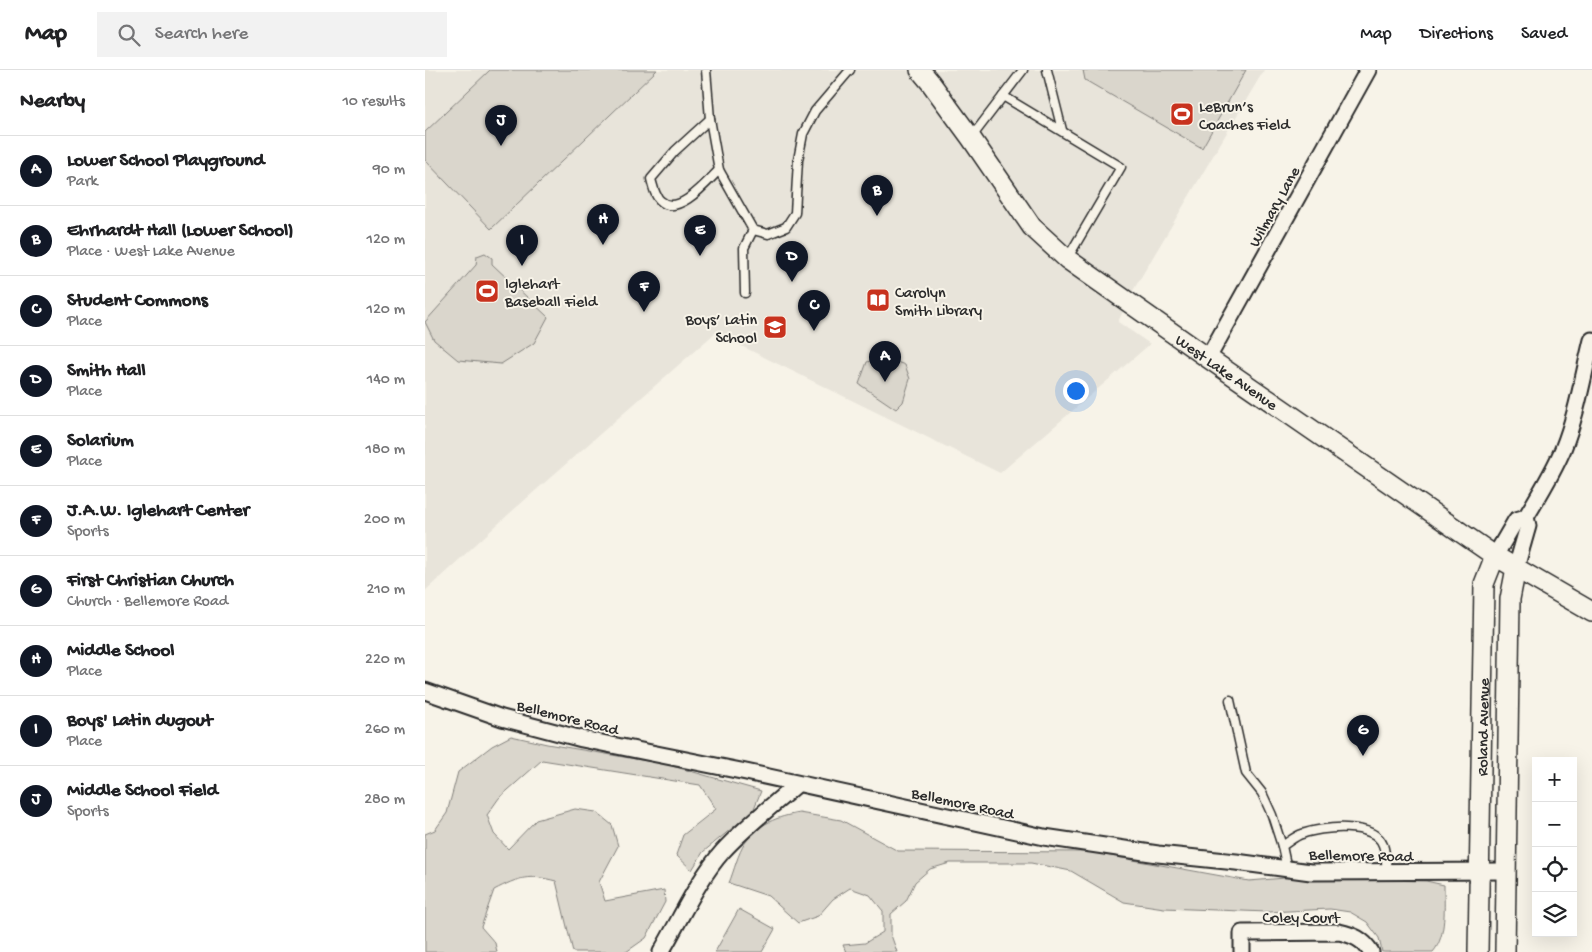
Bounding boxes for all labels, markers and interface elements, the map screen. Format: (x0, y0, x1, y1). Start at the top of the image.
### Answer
search box (97, 12, 447, 57)
text: Map (25, 20, 67, 49)
icon: search (115, 21, 143, 49)
text: Search here (155, 23, 248, 46)
text: Map (1360, 24, 1392, 45)
text: Directions (1420, 24, 1493, 45)
text: Saved (1521, 24, 1567, 45)
text: Nearby (20, 90, 85, 115)
text: 10 results (342, 93, 405, 112)
place label: LeBrun’s Coaches Field (1199, 99, 1291, 136)
sports icon: LeBrun’s Coaches Field (1169, 101, 1195, 127)
pin: J (485, 105, 517, 146)
text: Lower School Playground (67, 150, 265, 173)
text: A (31, 161, 41, 180)
text: 90 m (373, 161, 405, 180)
street label: Wilmary Lane (1246, 164, 1306, 251)
text: Park (67, 173, 98, 192)
pin: B (861, 175, 893, 216)
pin: H (587, 204, 619, 245)
pin: E (684, 215, 716, 256)
text: Ehrhardt Hall (Lower School) (67, 220, 294, 243)
pin: I (506, 225, 538, 266)
text: B (32, 231, 40, 250)
text: 120 m (366, 231, 405, 250)
pin: D (776, 241, 808, 282)
text: Place · West Lake Avenue (67, 243, 235, 262)
pin: F (628, 271, 660, 312)
place label: Iglehart Baseball Field (504, 276, 599, 313)
sports icon: Iglehart Baseball Field (474, 278, 500, 304)
place label: Carolyn Smith Library (895, 285, 982, 322)
library icon: Carolyn Smith Library (865, 287, 891, 313)
text: Student Commons (67, 290, 208, 313)
pin: C (798, 290, 830, 331)
text: C (32, 301, 40, 320)
text: 120 m (366, 301, 405, 320)
place label: Boys’ Latin School (685, 312, 757, 349)
text: Place (67, 313, 102, 332)
school or university icon: Boys’ Latin School (762, 314, 788, 340)
street label: West Lake Avenue (1170, 332, 1281, 417)
pin: A (869, 341, 901, 382)
text: Smith Hall (67, 360, 146, 383)
text: D (31, 371, 41, 390)
text: 140 m (367, 371, 405, 390)
your location (1063, 378, 1089, 404)
text: Place (67, 383, 102, 402)
text: Solarium (67, 430, 134, 453)
text: E (31, 441, 41, 460)
text: 180 m (366, 441, 405, 460)
text: Place (67, 453, 102, 472)
text: J.A.W. Iglehart Center (67, 500, 249, 523)
text: F (32, 511, 40, 530)
text: 200 m (364, 511, 405, 530)
text: Sports (67, 523, 109, 542)
text: First Christian Church (67, 570, 234, 593)
text: G (31, 581, 41, 600)
text: 210 m (366, 581, 405, 600)
text: Church · Bellemore Road (67, 593, 228, 612)
text: Middle School (67, 640, 174, 663)
text: H (31, 651, 41, 670)
text: 220 m (365, 651, 405, 670)
text: Place (67, 663, 102, 682)
street label: Roland Avenue (1475, 677, 1495, 776)
street label: Bellemore Road (513, 697, 622, 742)
text: Boys' Latin dugout (67, 710, 213, 733)
pin: G (1347, 715, 1379, 756)
text: I (34, 721, 38, 740)
text: 260 m (365, 721, 405, 740)
text: Place (67, 733, 102, 752)
map controls (1532, 757, 1577, 937)
button: + (1532, 757, 1577, 802)
text: Middle School Field (67, 780, 218, 803)
street label: Bellemore Road (908, 785, 1017, 826)
text: J (32, 791, 40, 810)
text: 280 m (364, 791, 405, 810)
button: − (1532, 802, 1577, 847)
text: Sports (67, 803, 109, 822)
street label: Bellemore Road (1308, 847, 1415, 868)
button: locate (1532, 847, 1577, 892)
button: layers (1532, 892, 1577, 937)
street label: Coley Court (1262, 910, 1341, 929)

